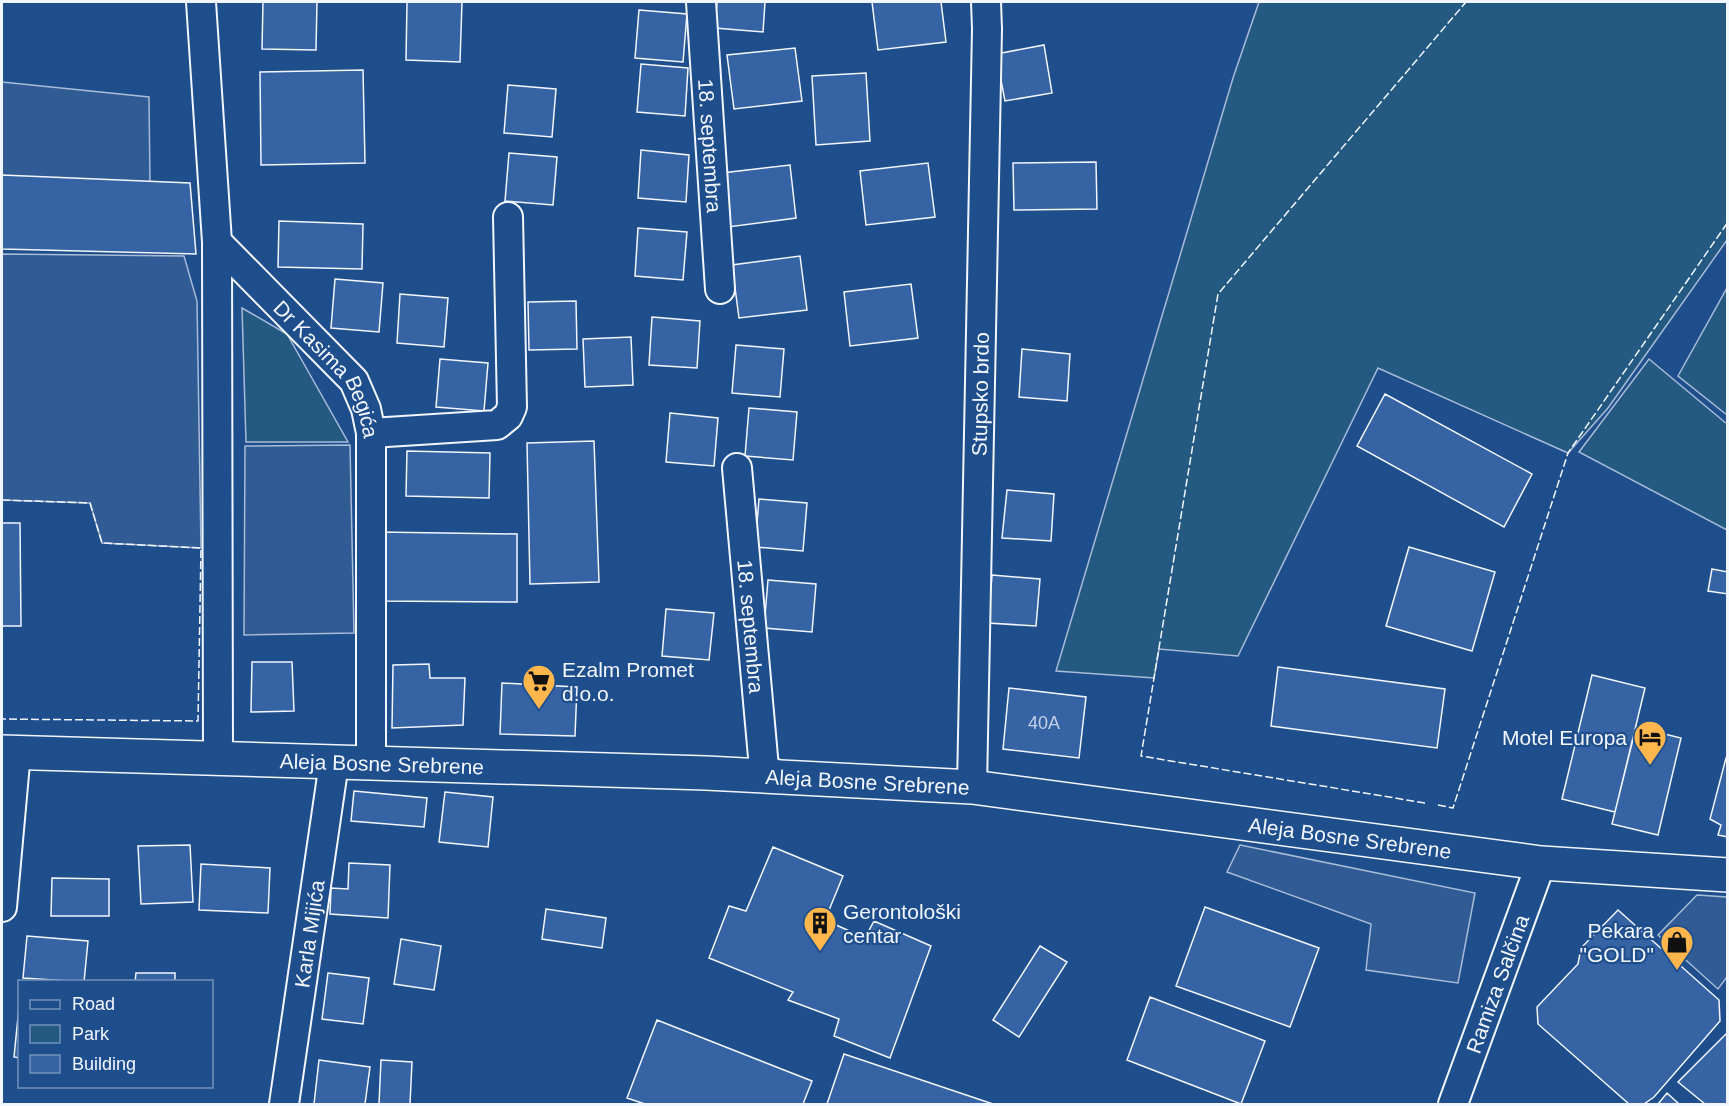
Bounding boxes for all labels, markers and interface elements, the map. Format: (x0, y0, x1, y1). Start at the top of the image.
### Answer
street label: 18. septembra (695, 78, 726, 214)
street label: Dr Kasima Begića (269, 295, 383, 440)
street label: Stupsko brdo (967, 332, 992, 456)
street label: 18. septembra (734, 558, 769, 695)
place label: Ezalm Promet d.o.o. (562, 658, 694, 705)
supermarket icon: Ezalm Promet d.o.o. (521, 663, 557, 710)
house number: 40A (1028, 713, 1060, 733)
hotel icon: Motel Europa (1632, 719, 1668, 766)
place label: Motel Europa (1502, 726, 1627, 749)
street label: Aleja Bosne Srebrene (279, 749, 484, 778)
street label: Aleja Bosne Srebrene (765, 765, 970, 798)
street label: Aleja Bosne Srebrene (1247, 813, 1453, 862)
street label: Karla Mijića (290, 878, 328, 989)
place label: Gerontološki centar (843, 900, 961, 947)
building icon: Gerontološki centar (802, 905, 838, 952)
street label: Ramiza Salčina (1461, 911, 1533, 1056)
place label: Pekara "GOLD" (1580, 919, 1654, 966)
shop icon: Pekara "GOLD" (1659, 924, 1695, 971)
legend (18, 980, 213, 1088)
text: Road (72, 994, 115, 1014)
text: Park (72, 1024, 110, 1044)
text: Building (72, 1054, 136, 1074)

